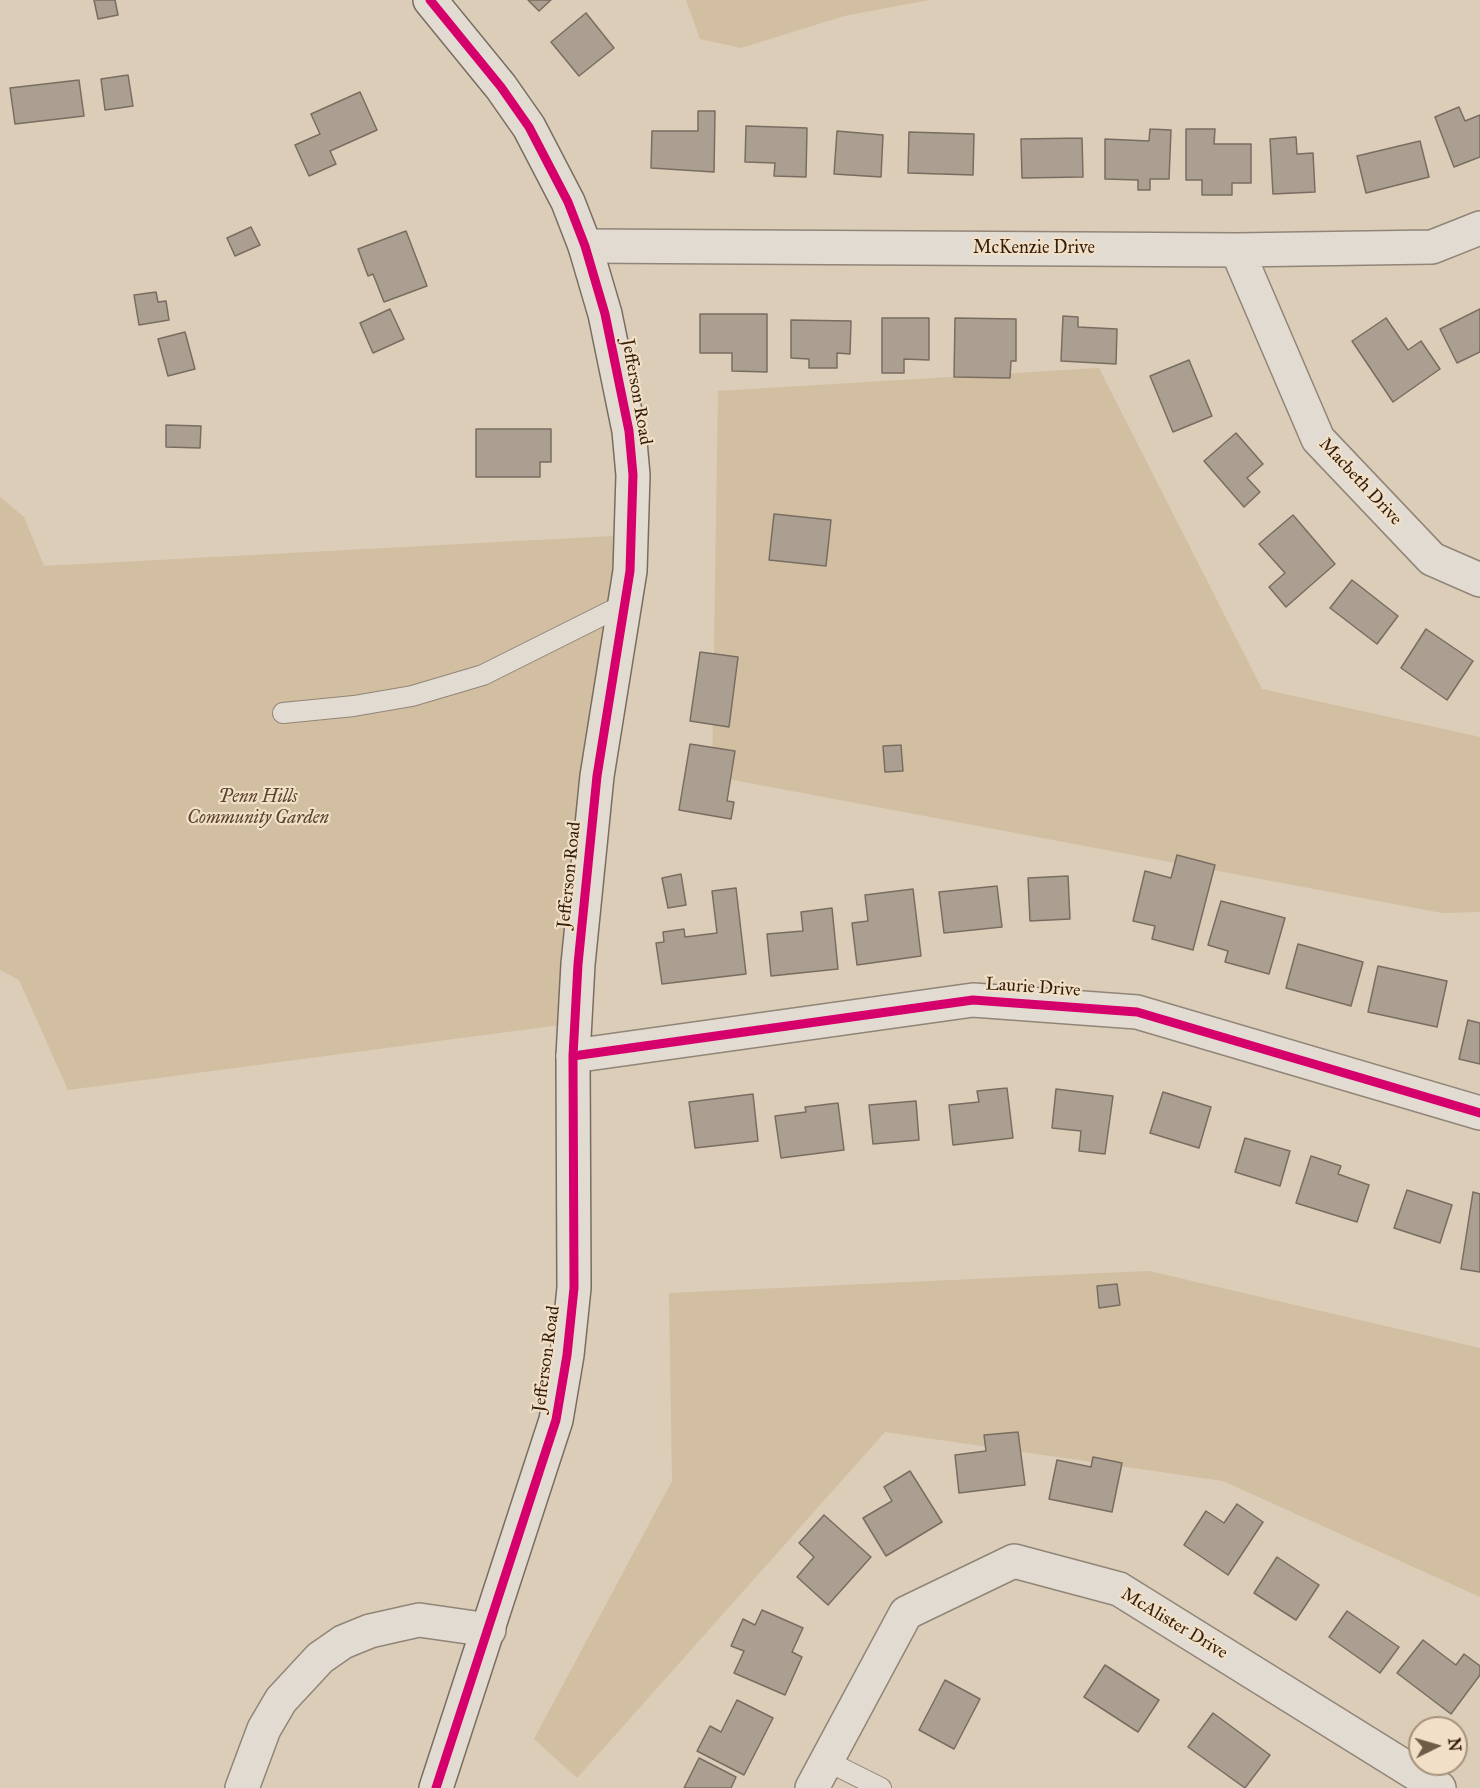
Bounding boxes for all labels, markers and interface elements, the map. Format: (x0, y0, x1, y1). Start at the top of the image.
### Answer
street label: McKenzie Drive (973, 238, 1095, 260)
street label: Jefferson Road (616, 337, 656, 447)
street label: Macbeth Drive (1314, 434, 1406, 530)
park label: Penn Hills Community Garden (187, 787, 329, 830)
street label: Jefferson Road (554, 821, 586, 929)
street label: Laurie Drive (985, 974, 1081, 1002)
street label: Jefferson Road (529, 1304, 565, 1414)
street label: McAlister Drive (1117, 1584, 1231, 1664)
north arrow (1408, 1716, 1468, 1776)
text: N (1444, 1737, 1464, 1752)

